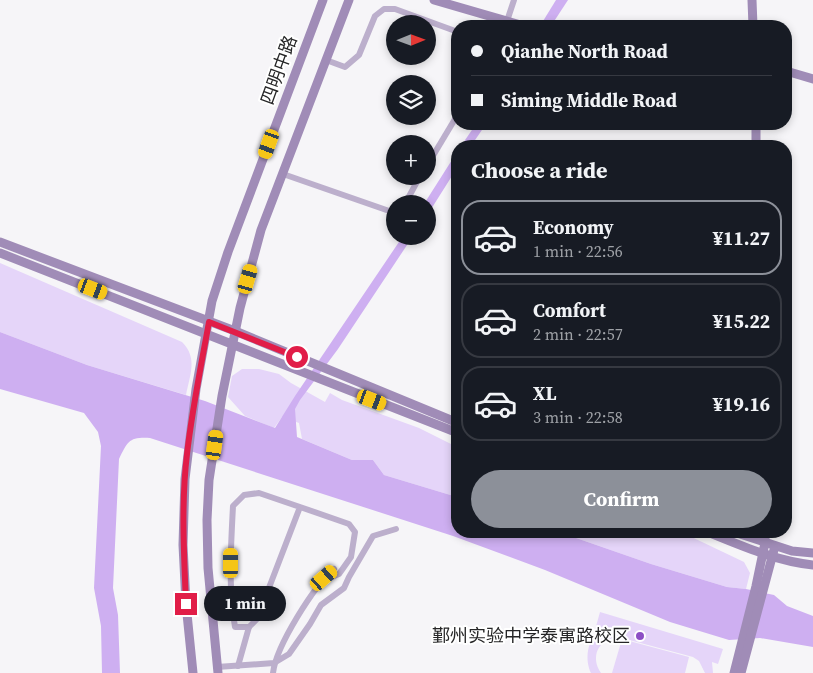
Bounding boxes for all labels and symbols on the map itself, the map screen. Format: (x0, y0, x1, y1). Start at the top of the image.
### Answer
north arrow (386, 15, 436, 65)
street label: 四明中路 (254, 32, 303, 108)
car (256, 127, 281, 161)
car (236, 263, 259, 295)
car (76, 277, 109, 301)
route start (286, 346, 308, 368)
car (355, 388, 388, 412)
car (205, 429, 224, 461)
car (223, 548, 238, 578)
car (307, 562, 340, 594)
callout: 1 min (204, 586, 286, 622)
route end (175, 593, 197, 615)
place label: 鄞州实验中学泰寓路校区 (432, 623, 630, 648)
marker: 鄞州实验中学泰寓路校区 (634, 630, 646, 642)

